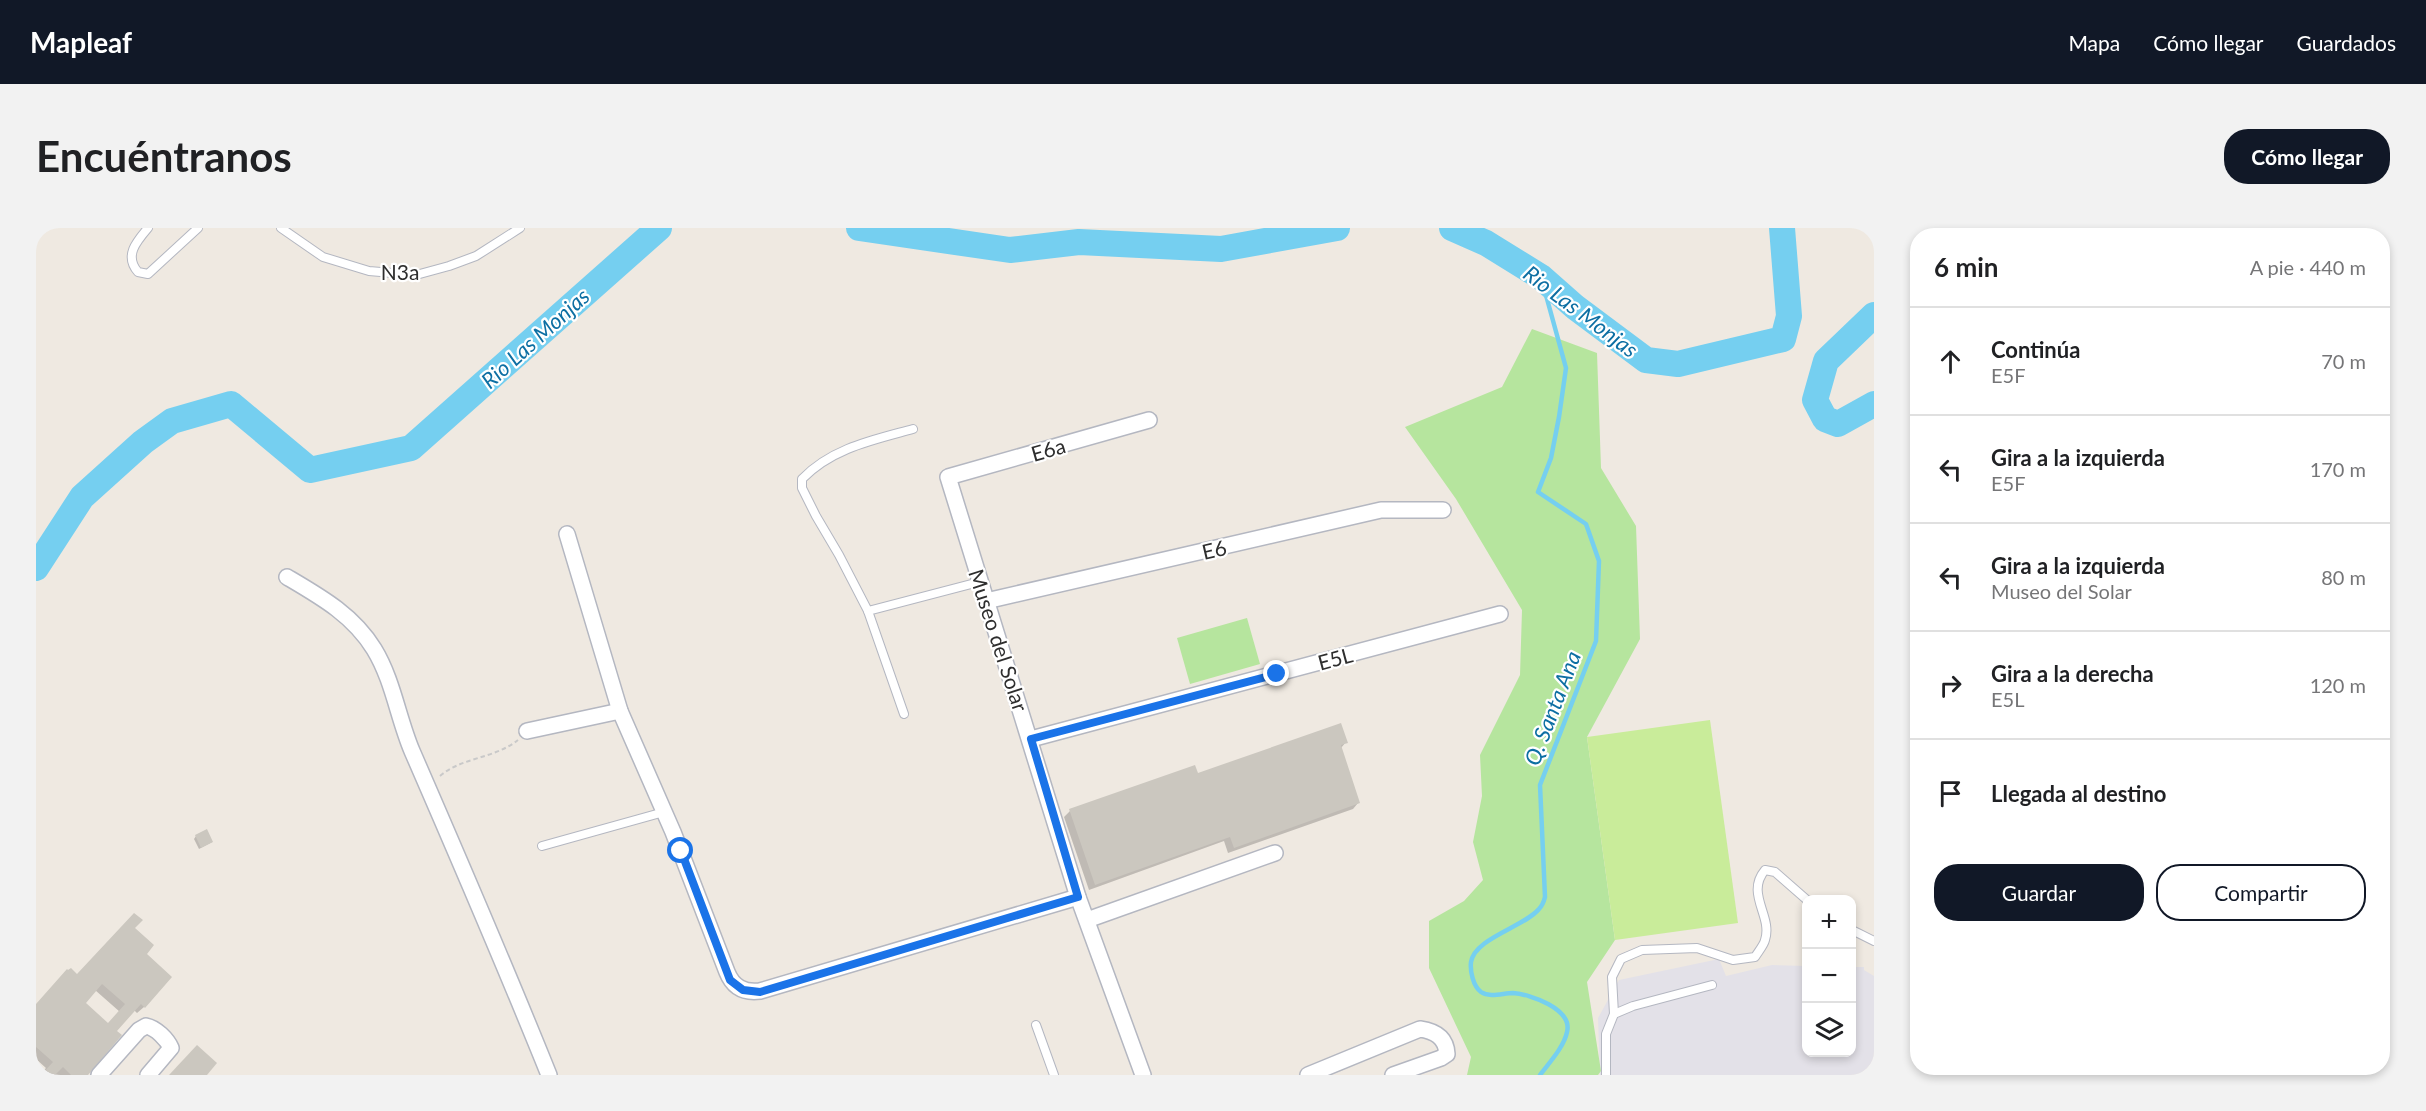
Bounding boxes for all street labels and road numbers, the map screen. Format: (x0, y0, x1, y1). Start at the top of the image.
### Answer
street label: N3a (381, 259, 419, 284)
street label: E6a (1028, 432, 1068, 466)
street label: E6 (1199, 534, 1229, 564)
street label: Museo del Solar (964, 566, 1034, 715)
street label: E5L (1315, 641, 1355, 675)

